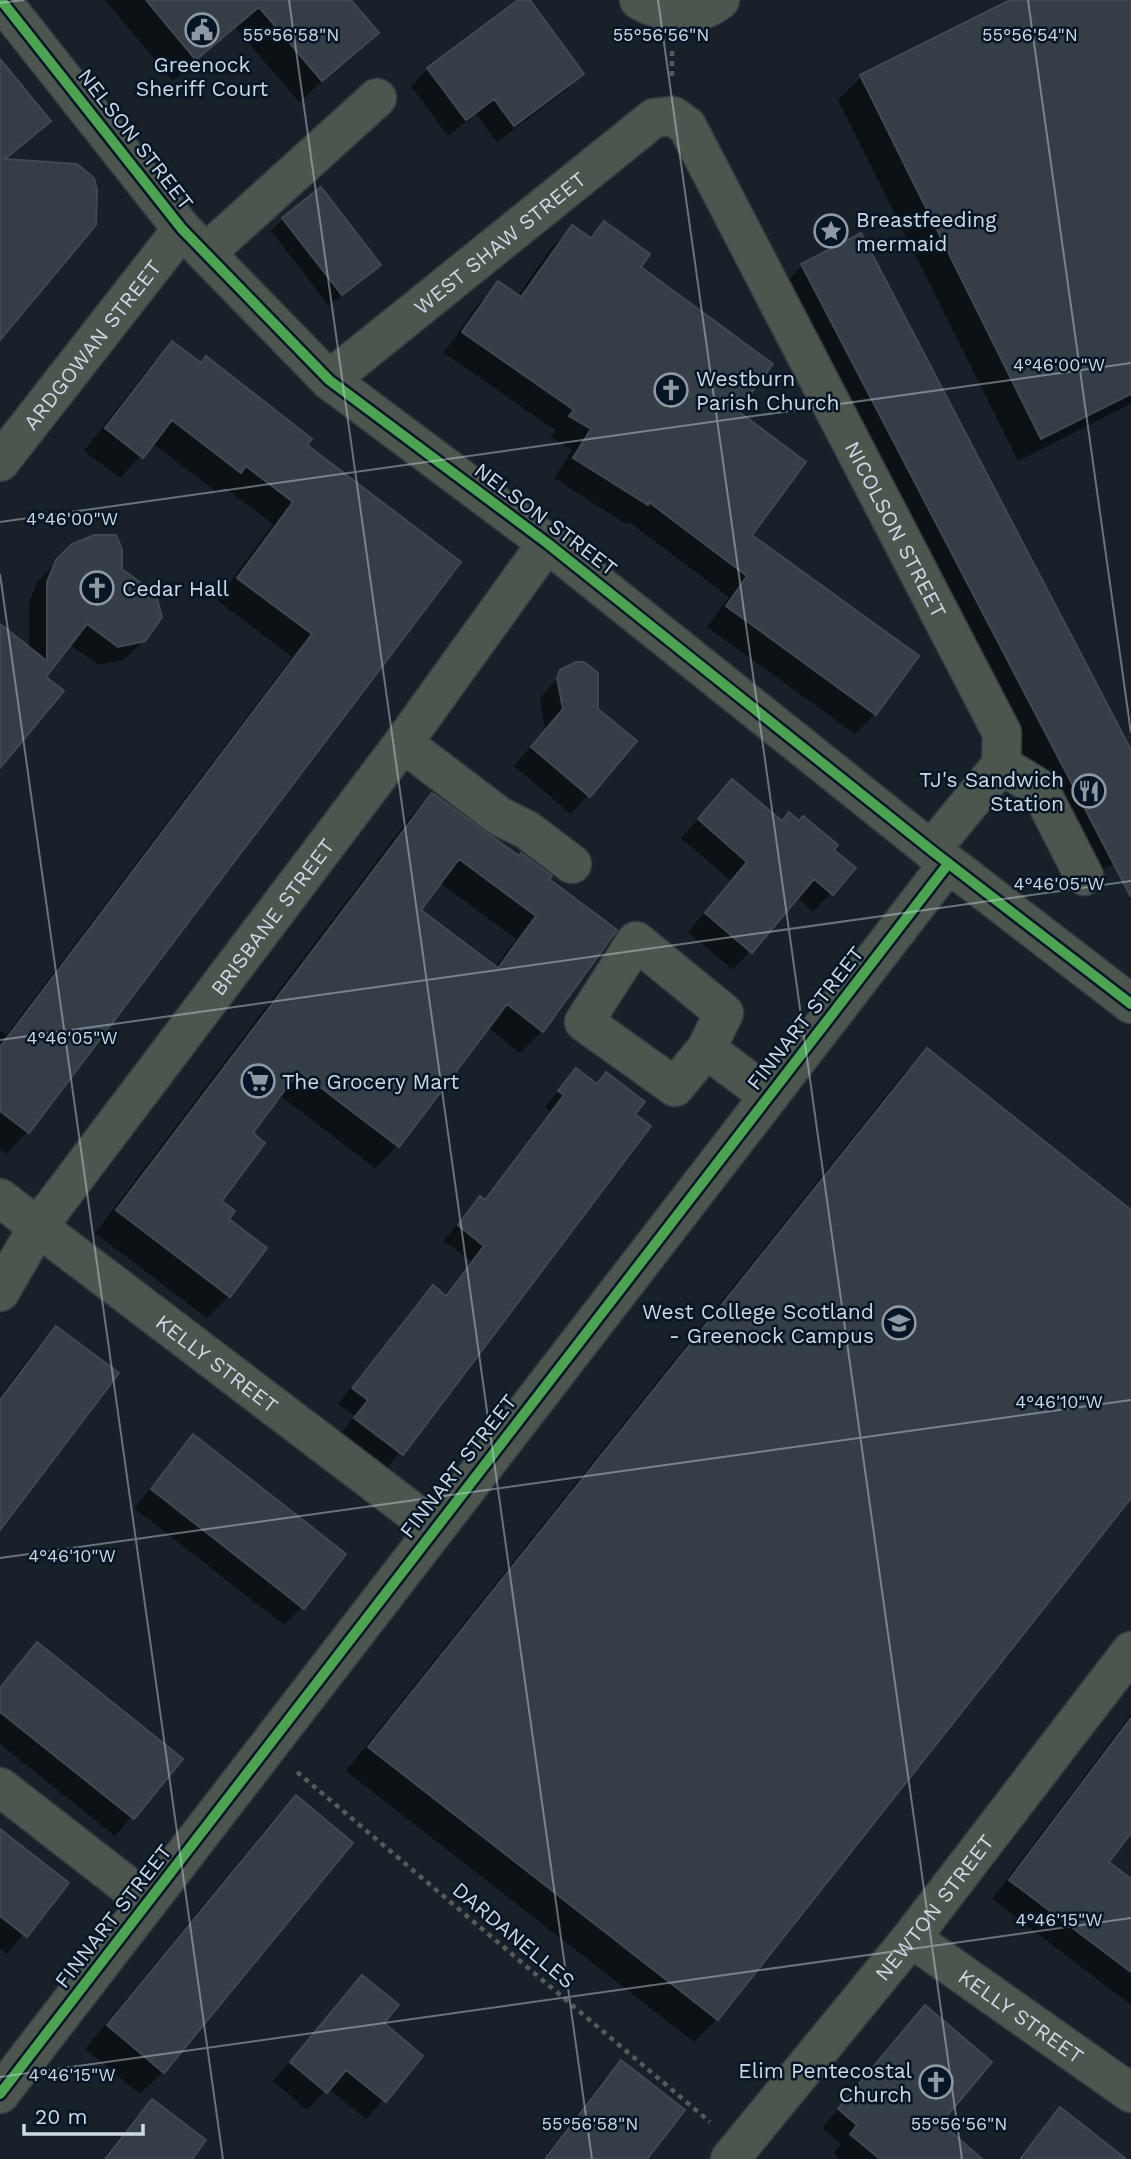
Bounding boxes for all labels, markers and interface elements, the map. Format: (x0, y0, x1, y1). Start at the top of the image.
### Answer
public building icon: Greenock Sheriff Court (183, 11, 221, 49)
text: 55°56'58"N (243, 24, 339, 45)
text: 55°56'56"N (613, 24, 709, 45)
text: 55°56'54"N (982, 24, 1078, 45)
place label: Greenock Sheriff Court (136, 52, 268, 101)
street label: NELSON STREET (73, 64, 199, 215)
street label: WEST SHAW STREET (409, 166, 591, 319)
place label: Breastfeeding mermaid (856, 207, 997, 256)
place icon: Breastfeeding mermaid (812, 212, 850, 250)
street label: ARDGOWAN STREET (18, 254, 166, 434)
text: 4°46'00"W (1013, 354, 1105, 375)
place label: Westburn Parish Church (696, 366, 839, 415)
church icon: Westburn Parish Church (652, 371, 690, 409)
street label: NICOLSON STREET (840, 437, 952, 622)
street label: NELSON STREET (470, 457, 622, 581)
text: 4°46'00"W (26, 508, 118, 529)
church icon: Cedar Hall (78, 569, 116, 607)
place label: Cedar Hall (122, 576, 229, 601)
place label: TJ's Sandwich Station (919, 767, 1064, 816)
restaurant icon: TJ's Sandwich Station (1070, 772, 1108, 810)
street label: BRISBANE STREET (205, 833, 339, 1000)
text: 4°46'05"W (1013, 873, 1105, 894)
street label: FINNART STREET (741, 941, 869, 1095)
text: 4°46'05"W (26, 1027, 118, 1048)
supermarket icon: The Grocery Mart (239, 1062, 277, 1100)
place label: The Grocery Mart (282, 1069, 459, 1094)
place label: West College Scotland - Greenock Campus (642, 1299, 874, 1348)
school or university icon: West College Scotland - Greenock Campus (880, 1304, 918, 1342)
street label: KELLY STREET (151, 1309, 284, 1418)
street label: FINNART STREET (394, 1389, 522, 1543)
text: 4°46'10"W (1015, 1391, 1103, 1412)
text: 4°46'10"W (28, 1545, 116, 1566)
street label: NEWTON STREET (869, 1829, 999, 1985)
street label: FINNART STREET (49, 1839, 177, 1993)
street label: DARDANELLES (448, 1877, 580, 1993)
text: 4°46'15"W (1015, 1909, 1103, 1930)
street label: KELLY STREET (954, 1963, 1089, 2069)
place label: Elim Pentecostal Church (738, 2058, 913, 2107)
church icon: Elim Pentecostal Church (917, 2063, 955, 2101)
text: 4°46'15"W (28, 2064, 116, 2085)
scale bar (24, 2092, 144, 2136)
text: 20 m (35, 2104, 87, 2129)
text: 55°56'58"N (542, 2113, 638, 2134)
text: 55°56'56"N (911, 2113, 1007, 2134)

